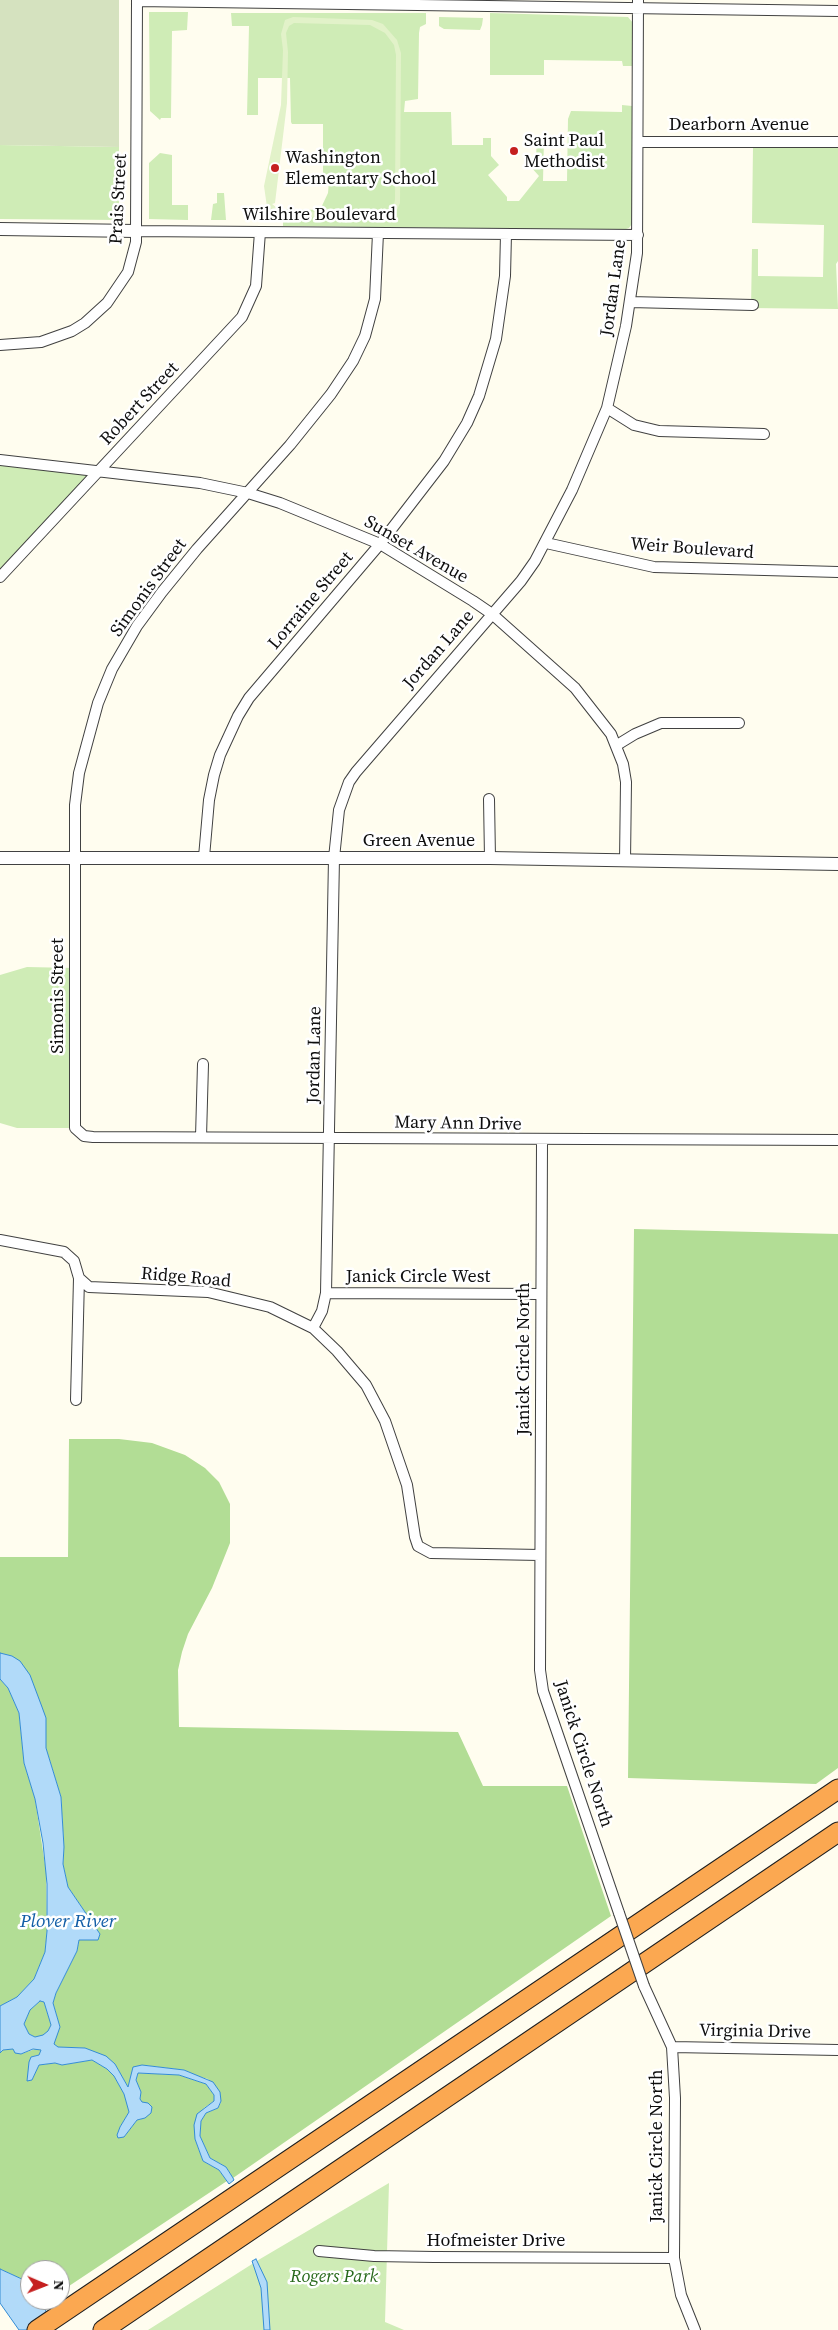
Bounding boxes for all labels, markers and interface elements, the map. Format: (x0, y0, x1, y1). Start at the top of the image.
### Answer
street label: Dearborn Avenue (669, 114, 809, 136)
place label: Saint Paul Methodist (524, 130, 605, 172)
marker: Saint Paul Methodist (508, 145, 520, 157)
place label: Washington Elementary School (285, 147, 436, 190)
street label: Prais Street (106, 153, 132, 245)
marker: Washington Elementary School (269, 162, 281, 174)
street label: Wilshire Boulevard (242, 204, 396, 226)
street label: Jordan Lane (597, 238, 631, 338)
street label: Robert Street (96, 358, 184, 450)
street label: Sunset Avenue (360, 512, 472, 588)
street label: Weir Boulevard (630, 534, 754, 564)
street label: Simonis Street (106, 535, 192, 641)
street label: Lorraine Street (264, 548, 358, 654)
street label: Jordan Lane (399, 606, 479, 694)
street label: Green Avenue (363, 830, 475, 852)
street label: Simonis Street (47, 938, 69, 1054)
street label: Jordan Lane (303, 1006, 327, 1104)
street label: Mary Ann Drive (394, 1112, 522, 1136)
street label: Ridge Road (140, 1263, 232, 1293)
street label: Janick Circle West (346, 1266, 490, 1288)
street label: Janick Circle North (513, 1282, 535, 1436)
street label: Janick Circle North (549, 1678, 617, 1830)
water label: Plover River (20, 1911, 116, 1933)
street label: Virginia Drive (699, 2020, 811, 2044)
street label: Janick Circle North (646, 2069, 668, 2223)
street label: Hofmeister Drive (427, 2230, 565, 2252)
north arrow (20, 2260, 70, 2310)
park label: Rogers Park (290, 2266, 378, 2288)
text: N (49, 2280, 69, 2291)

